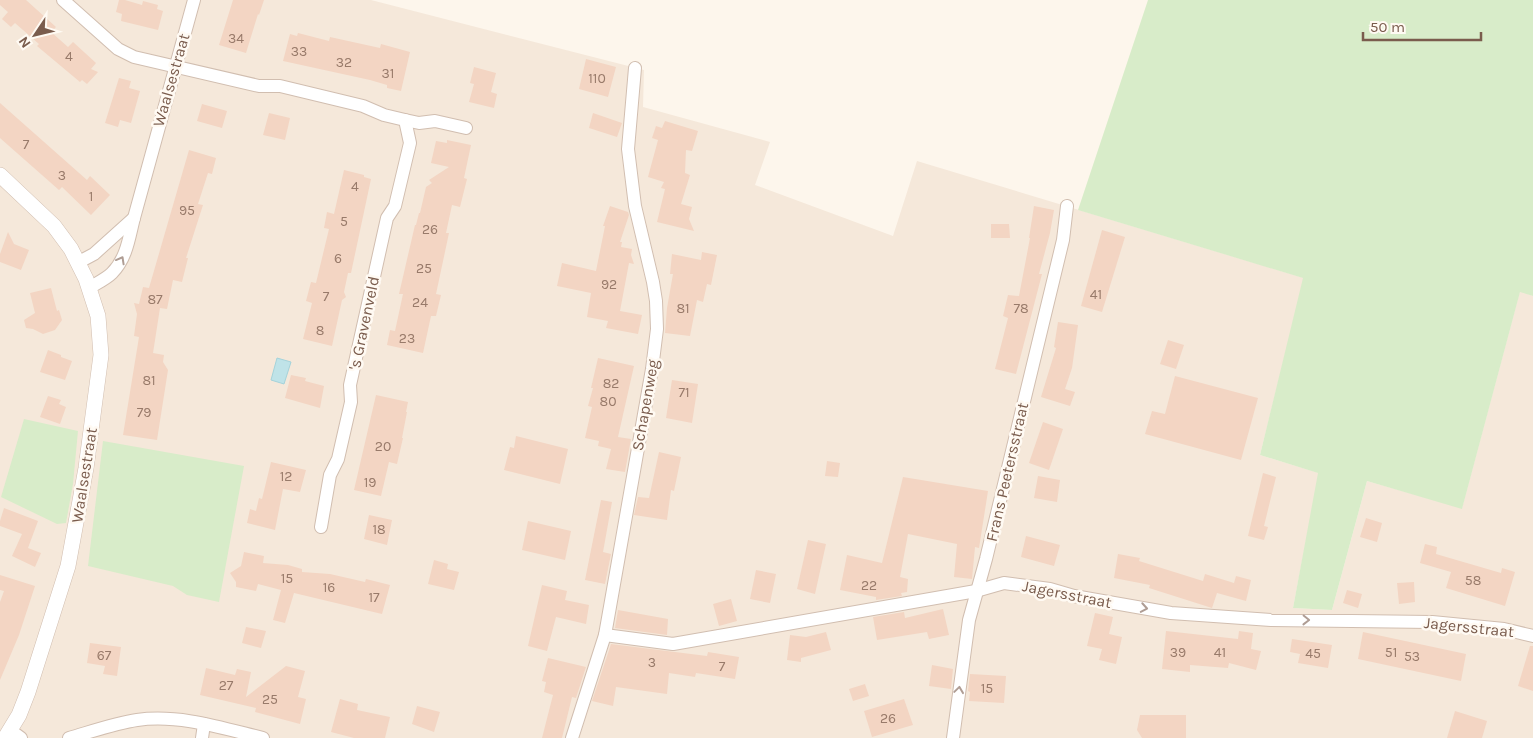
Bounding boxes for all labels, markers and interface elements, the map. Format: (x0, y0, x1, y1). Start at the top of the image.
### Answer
north arrow (10, 10, 60, 60)
scale bar (1363, 10, 1480, 42)
text: 50 m (1370, 18, 1405, 36)
house number: 34 (228, 30, 244, 47)
street label: Waalsestraat (149, 31, 193, 129)
text: N (15, 33, 35, 51)
house number: 33 (291, 43, 307, 60)
house number: 4 (65, 48, 73, 65)
house number: 32 (336, 54, 352, 71)
house number: 31 (382, 65, 394, 82)
house number: 110 (588, 70, 606, 87)
house number: 7 (23, 136, 30, 153)
house number: 3 (58, 167, 66, 184)
house number: 4 (351, 178, 359, 195)
house number: 1 (89, 188, 93, 205)
house number: 95 (179, 202, 195, 219)
house number: 5 (340, 213, 348, 230)
house number: 26 (422, 221, 438, 238)
house number: 6 (334, 250, 342, 267)
one-way arrow (115, 256, 125, 265)
house number: 25 (416, 260, 432, 277)
street label: 's Gravenveld (345, 274, 383, 372)
house number: 92 (601, 276, 617, 293)
house number: 41 (1090, 286, 1102, 303)
house number: 7 (323, 288, 330, 305)
house number: 87 (147, 291, 163, 308)
house number: 24 (412, 294, 428, 311)
house number: 81 (676, 300, 690, 317)
house number: 78 (1013, 300, 1029, 317)
house number: 8 (316, 322, 324, 339)
house number: 23 (399, 330, 415, 347)
street label: Schapenweg (628, 358, 662, 452)
house number: 81 (142, 372, 156, 389)
house number: 82 (603, 375, 619, 392)
house number: 71 (678, 384, 690, 401)
house number: 80 (600, 393, 616, 410)
street label: Frans Peetersstraat (982, 400, 1032, 544)
house number: 79 (137, 404, 151, 421)
street label: Waalsestraat (67, 426, 101, 524)
house number: 20 (375, 438, 391, 455)
house number: 12 (280, 468, 292, 485)
house number: 19 (364, 474, 376, 491)
house number: 18 (372, 521, 386, 538)
house number: 15 (281, 570, 293, 587)
house number: 58 (1465, 572, 1481, 589)
street label: Jagersstraat (1021, 576, 1113, 612)
house number: 22 (861, 577, 877, 594)
house number: 16 (323, 579, 335, 596)
house number: 17 (368, 589, 380, 606)
one-way arrow (1139, 603, 1148, 613)
street label: Jagersstraat (1423, 613, 1515, 641)
one-way arrow (1302, 615, 1310, 626)
house number: 39 (1170, 644, 1186, 661)
house number: 41 (1214, 644, 1226, 661)
house number: 51 (1385, 644, 1397, 661)
house number: 45 (1305, 645, 1321, 662)
house number: 67 (97, 647, 112, 664)
house number: 53 (1404, 648, 1420, 665)
house number: 3 (648, 654, 656, 671)
house number: 7 (719, 658, 726, 675)
house number: 27 (219, 677, 234, 694)
house number: 15 (981, 680, 993, 697)
one-way arrow (954, 685, 964, 694)
house number: 25 (262, 691, 278, 708)
house number: 26 (880, 710, 896, 727)

